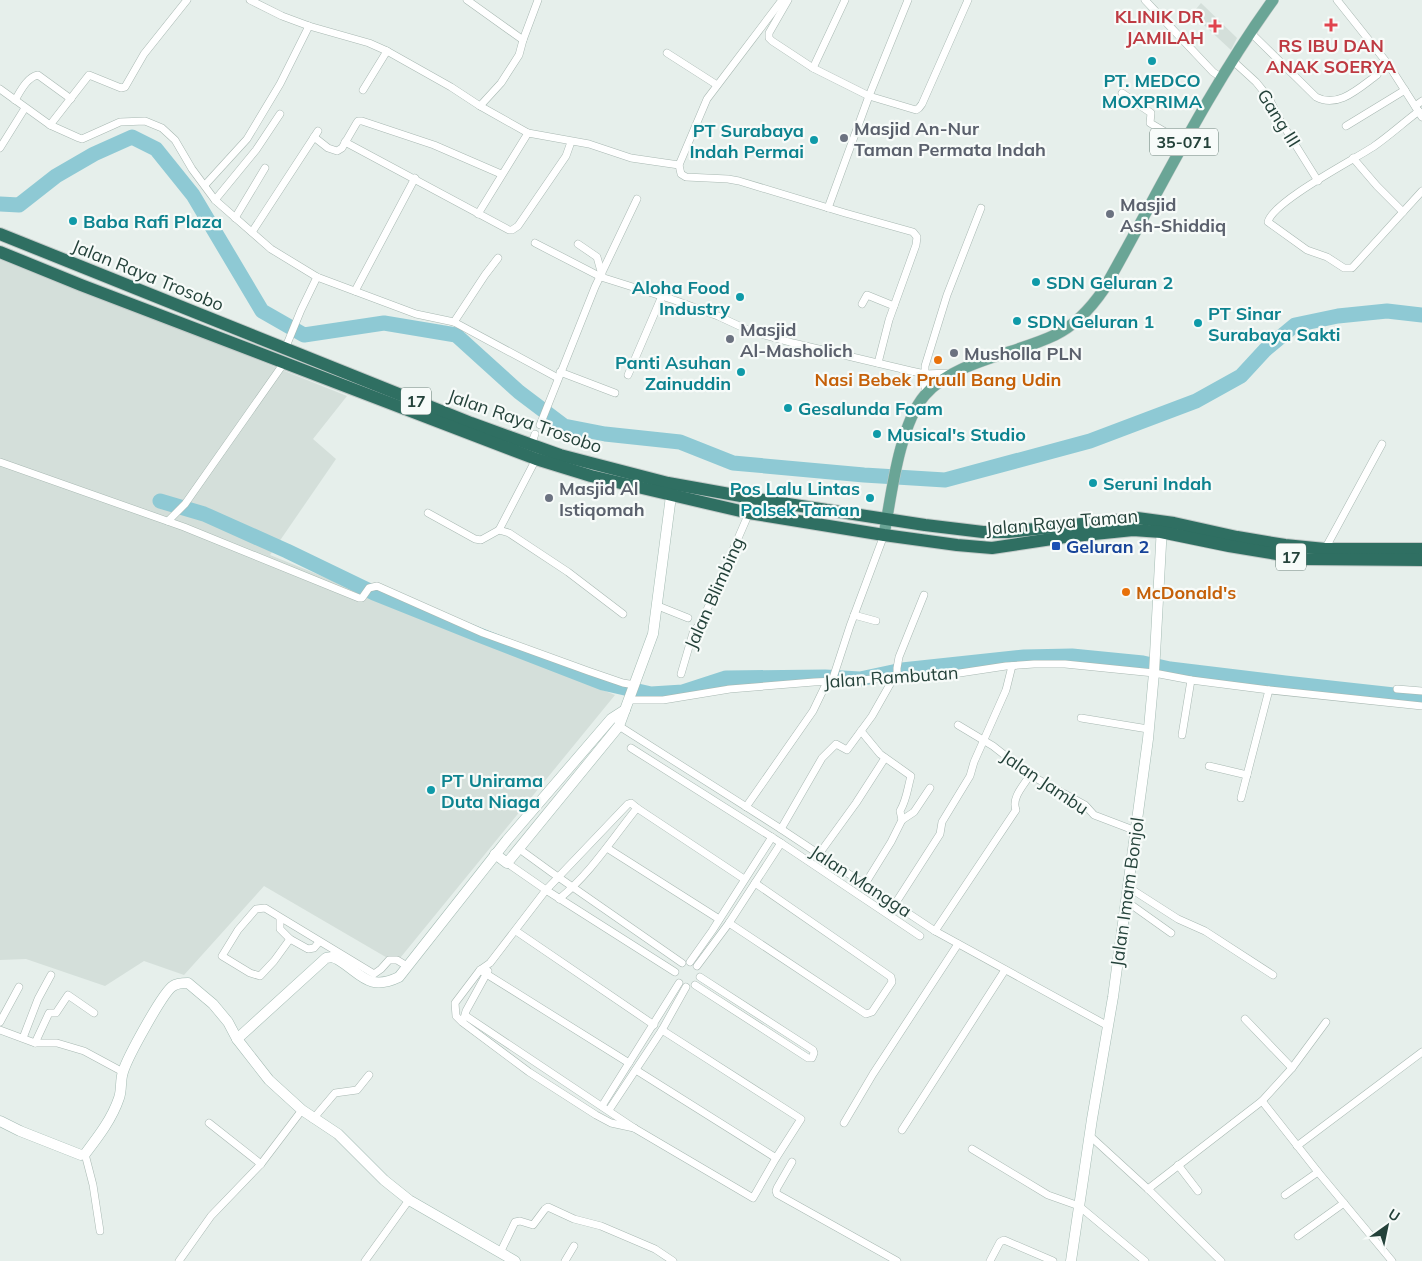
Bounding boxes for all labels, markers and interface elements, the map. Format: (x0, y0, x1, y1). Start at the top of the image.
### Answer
place label: KLINIK DR JAMILAH (1115, 5, 1204, 49)
marker: RS IBU DAN ANAK SOERYA (1324, 18, 1338, 32)
marker: KLINIK DR JAMILAH (1208, 19, 1222, 33)
place label: RS IBU DAN ANAK SOERYA (1266, 34, 1397, 78)
marker: PT. MEDCO MOXPRIMA (1146, 55, 1158, 67)
place label: PT. MEDCO MOXPRIMA (1102, 69, 1203, 113)
street label: Gang III (1252, 85, 1306, 151)
place label: Masjid An-Nur Taman Permata Indah (854, 117, 1046, 161)
place label: PT Surabaya Indah Permai (689, 119, 804, 163)
road number: 35-071 (1150, 128, 1218, 156)
marker: Masjid An-Nur Taman Permata Indah (838, 132, 850, 144)
marker: PT Surabaya Indah Permai (808, 134, 820, 146)
place label: Masjid Ash-Shiddiq (1120, 193, 1226, 237)
marker: Masjid Ash-Shiddiq (1104, 208, 1116, 220)
place label: Baba Rafi Plaza (83, 210, 222, 233)
marker: Baba Rafi Plaza (67, 215, 79, 227)
street label: Jalan Raya Trosobo (69, 234, 227, 316)
place label: SDN Geluran 2 (1046, 271, 1173, 294)
place label: Aloha Food Industry (632, 276, 730, 320)
marker: SDN Geluran 2 (1030, 276, 1042, 288)
marker: Aloha Food Industry (734, 291, 746, 303)
place label: PT Sinar Surabaya Sakti (1208, 302, 1340, 346)
place label: SDN Geluran 1 (1027, 310, 1154, 333)
marker: SDN Geluran 1 (1011, 315, 1023, 327)
marker: PT Sinar Surabaya Sakti (1192, 317, 1204, 329)
place label: Masjid Al-Masholich (740, 318, 853, 362)
marker: Masjid Al-Masholich (724, 333, 736, 345)
place label: Musholla PLN (964, 342, 1082, 365)
marker: Musholla PLN (948, 347, 960, 359)
place label: Panti Asuhan Zainuddin (615, 351, 731, 395)
marker: Nasi Bebek Pruull Bang Udin (932, 354, 944, 366)
marker: Panti Asuhan Zainuddin (735, 366, 747, 378)
place label: Nasi Bebek Pruull Bang Udin (815, 368, 1061, 391)
street label: Jalan Raya Trosobo (445, 384, 605, 458)
road number: 17 (401, 388, 431, 414)
place label: Gesalunda Foam (798, 397, 943, 420)
marker: Gesalunda Foam (782, 402, 794, 414)
place label: Musical's Studio (887, 423, 1026, 446)
marker: Musical's Studio (871, 428, 883, 440)
place label: Seruni Indah (1103, 472, 1212, 495)
place label: Masjid Al Istiqomah (559, 477, 645, 521)
place label: Pos Lalu Lintas Polsek Taman (730, 477, 860, 521)
marker: Seruni Indah (1087, 477, 1099, 489)
marker: Masjid Al Istiqomah (543, 492, 555, 504)
marker: Pos Lalu Lintas Polsek Taman (864, 492, 876, 504)
street label: Jalan Raya Taman (985, 504, 1139, 540)
street label: Jalan Blimbing (679, 533, 749, 653)
place label: Geluran 2 (1066, 535, 1149, 558)
marker: Geluran 2 (1050, 540, 1062, 552)
road number: 17 (1276, 544, 1306, 570)
place label: McDonald's (1136, 581, 1236, 604)
marker: McDonald's (1120, 586, 1132, 598)
street label: Jalan Rambutan (823, 661, 959, 693)
street label: Jalan Jambu (997, 744, 1093, 820)
place label: PT Unirama Duta Niaga (441, 769, 543, 813)
marker: PT Unirama Duta Niaga (425, 784, 437, 796)
street label: Jalan Imam Bonjol (1105, 816, 1149, 968)
street label: Jalan Mangga (806, 840, 916, 922)
north arrow (1362, 1201, 1412, 1251)
text: U (1385, 1205, 1403, 1225)

